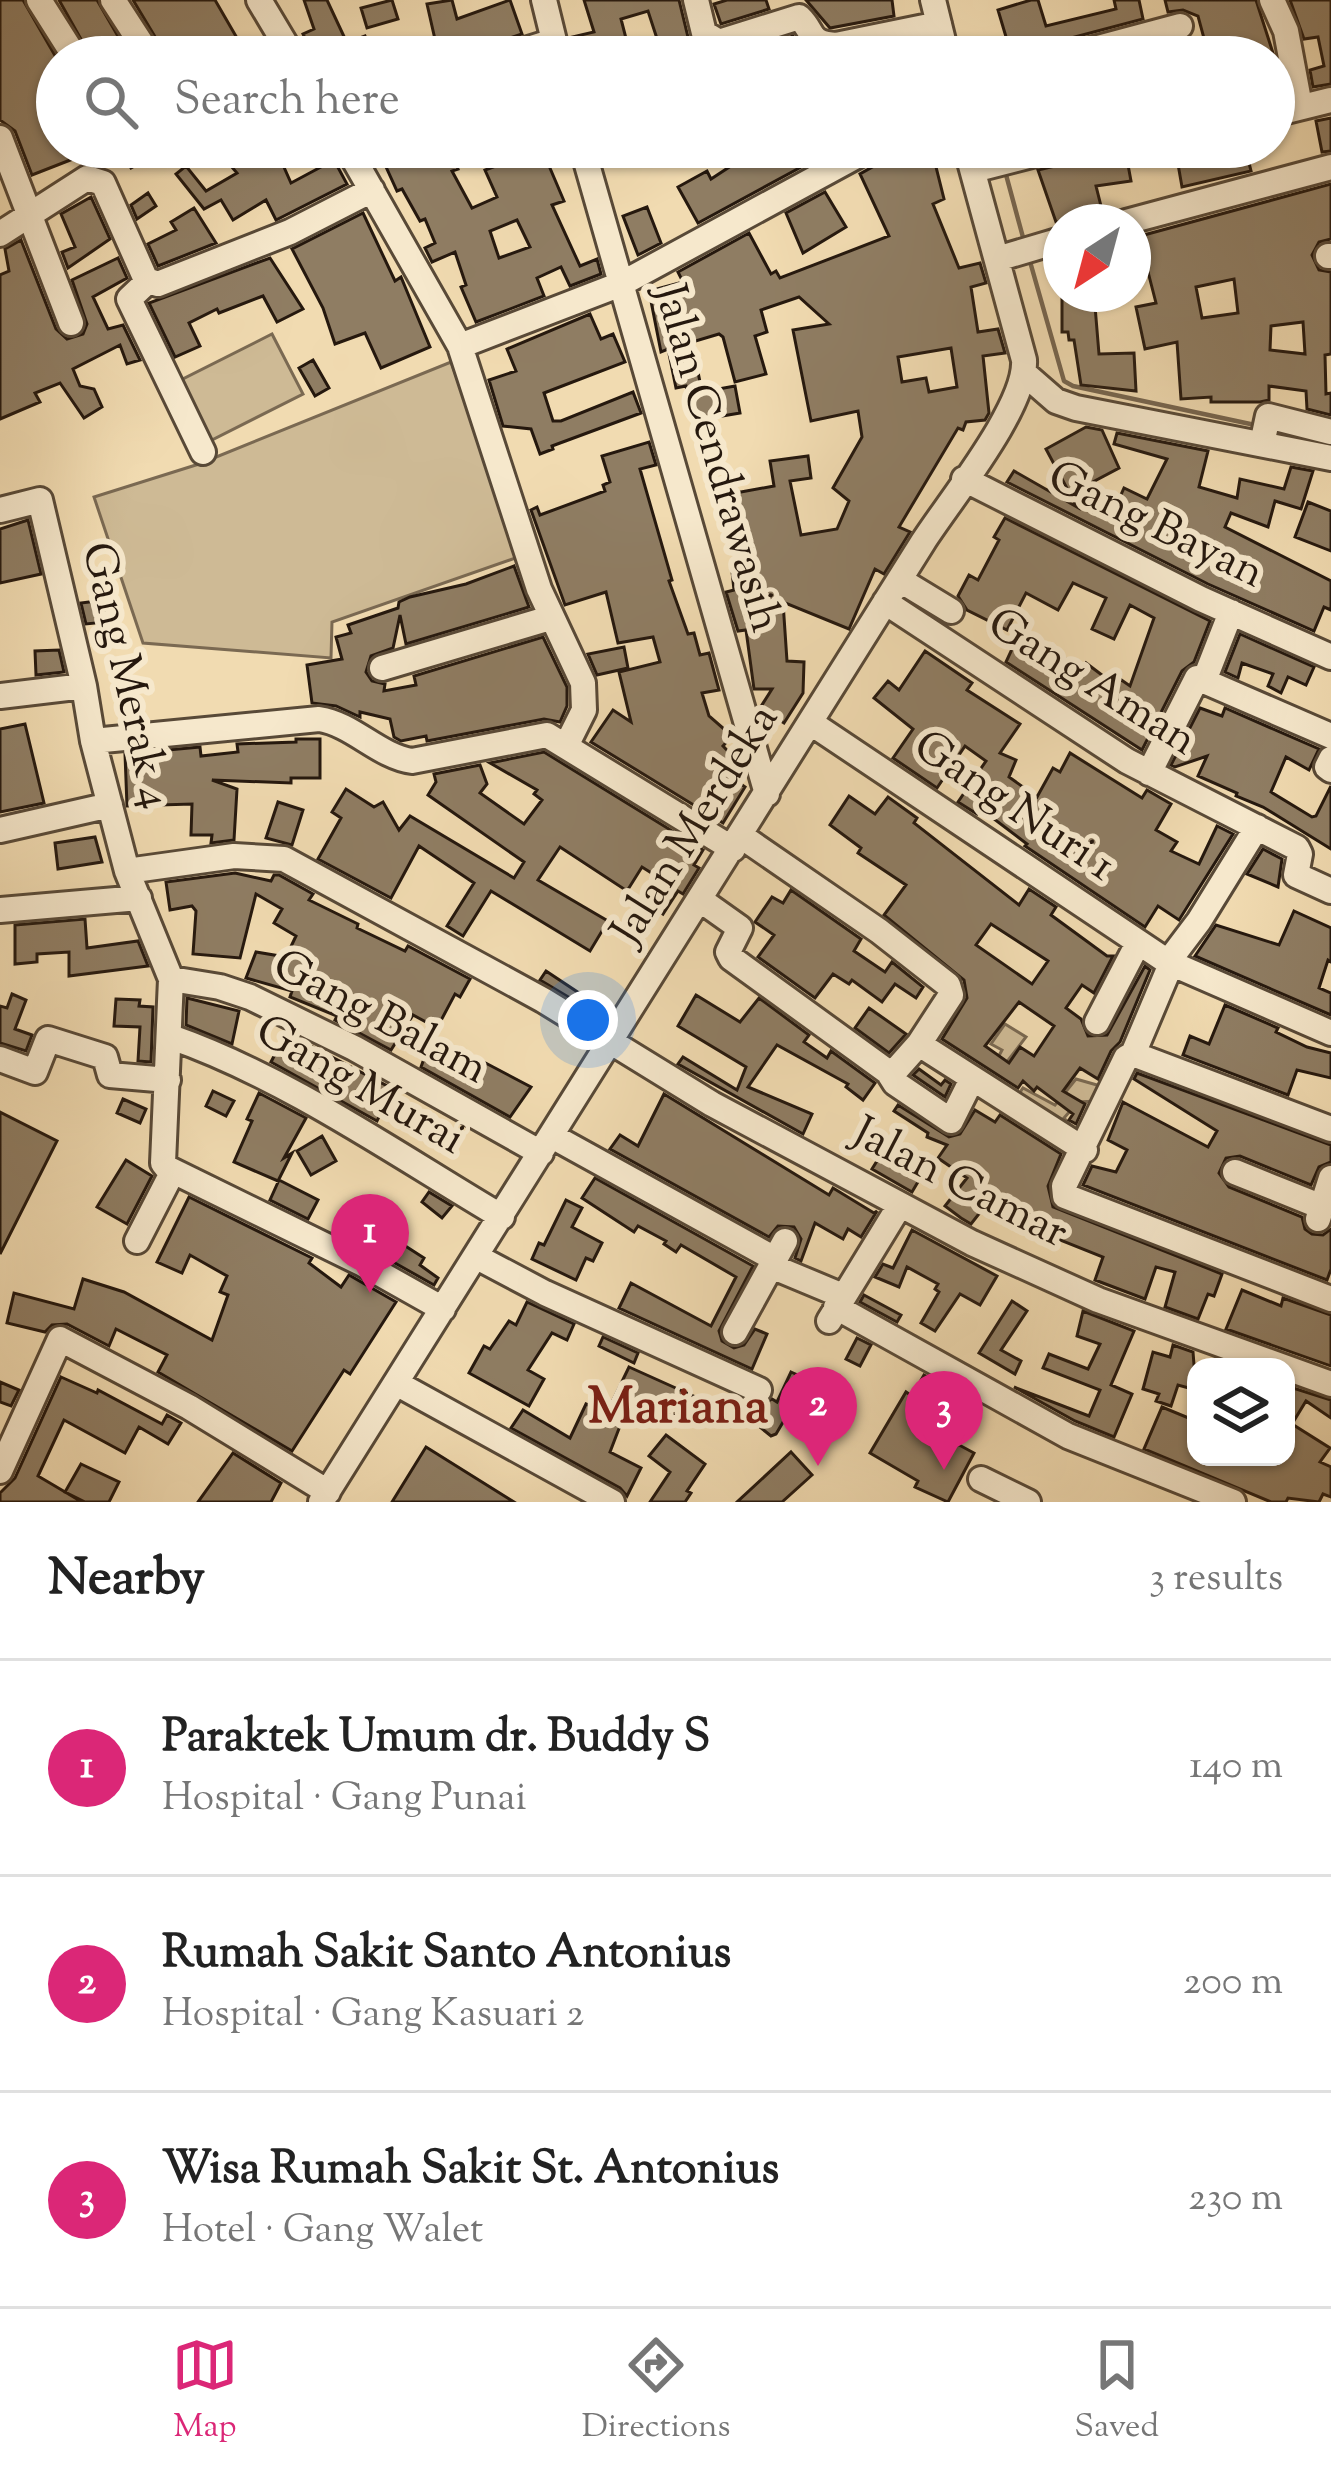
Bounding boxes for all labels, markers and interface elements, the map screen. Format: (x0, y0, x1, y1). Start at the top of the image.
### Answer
search box (36, 36, 1295, 168)
icon: search (78, 69, 144, 135)
text: Search here (174, 70, 400, 135)
north arrow (1043, 204, 1151, 312)
street label: Jalan Cendrawasih (634, 275, 796, 640)
street label: Gang Bayan (1036, 447, 1274, 607)
street label: Gang Merak 4 (62, 537, 186, 815)
street label: Gang Aman (974, 594, 1208, 774)
street label: Jalan Merdeka (596, 693, 797, 961)
street label: Gang Nuri 1 (899, 716, 1127, 900)
street label: Gang Balam (260, 935, 498, 1103)
your location (558, 990, 618, 1050)
street label: Gang Murai (242, 1001, 476, 1173)
street label: Jalan Camar (837, 1102, 1078, 1267)
pin: 1 (331, 1194, 409, 1293)
map controls (1187, 1358, 1295, 1466)
button: layers (1187, 1358, 1295, 1466)
pin: 2 (779, 1367, 857, 1466)
pin: 3 (905, 1371, 983, 1470)
district label: Mariana (588, 1373, 769, 1446)
text: Nearby (48, 1544, 205, 1617)
text: 3 results (1149, 1552, 1283, 1608)
text: Paraktek Umum dr. Buddy S (162, 1707, 710, 1772)
text: 1 (80, 1740, 94, 1796)
text: 140 m (1189, 1740, 1283, 1796)
text: Hospital · Gang Punai (162, 1772, 527, 1828)
text: Rumah Sakit Santo Antonius (162, 1923, 731, 1988)
text: 2 (78, 1956, 96, 2012)
text: 200 m (1183, 1956, 1283, 2012)
text: Hospital · Gang Kasuari 2 (162, 1988, 584, 2044)
text: Wisa Rumah Sakit St. Antonius (162, 2139, 779, 2204)
text: 3 (79, 2172, 95, 2228)
text: 230 m (1188, 2172, 1283, 2228)
text: Hotel · Gang Walet (162, 2204, 483, 2260)
tab: Map (172, 2332, 238, 2452)
tab: Directions (582, 2332, 731, 2452)
tab: Saved (1074, 2332, 1159, 2452)

